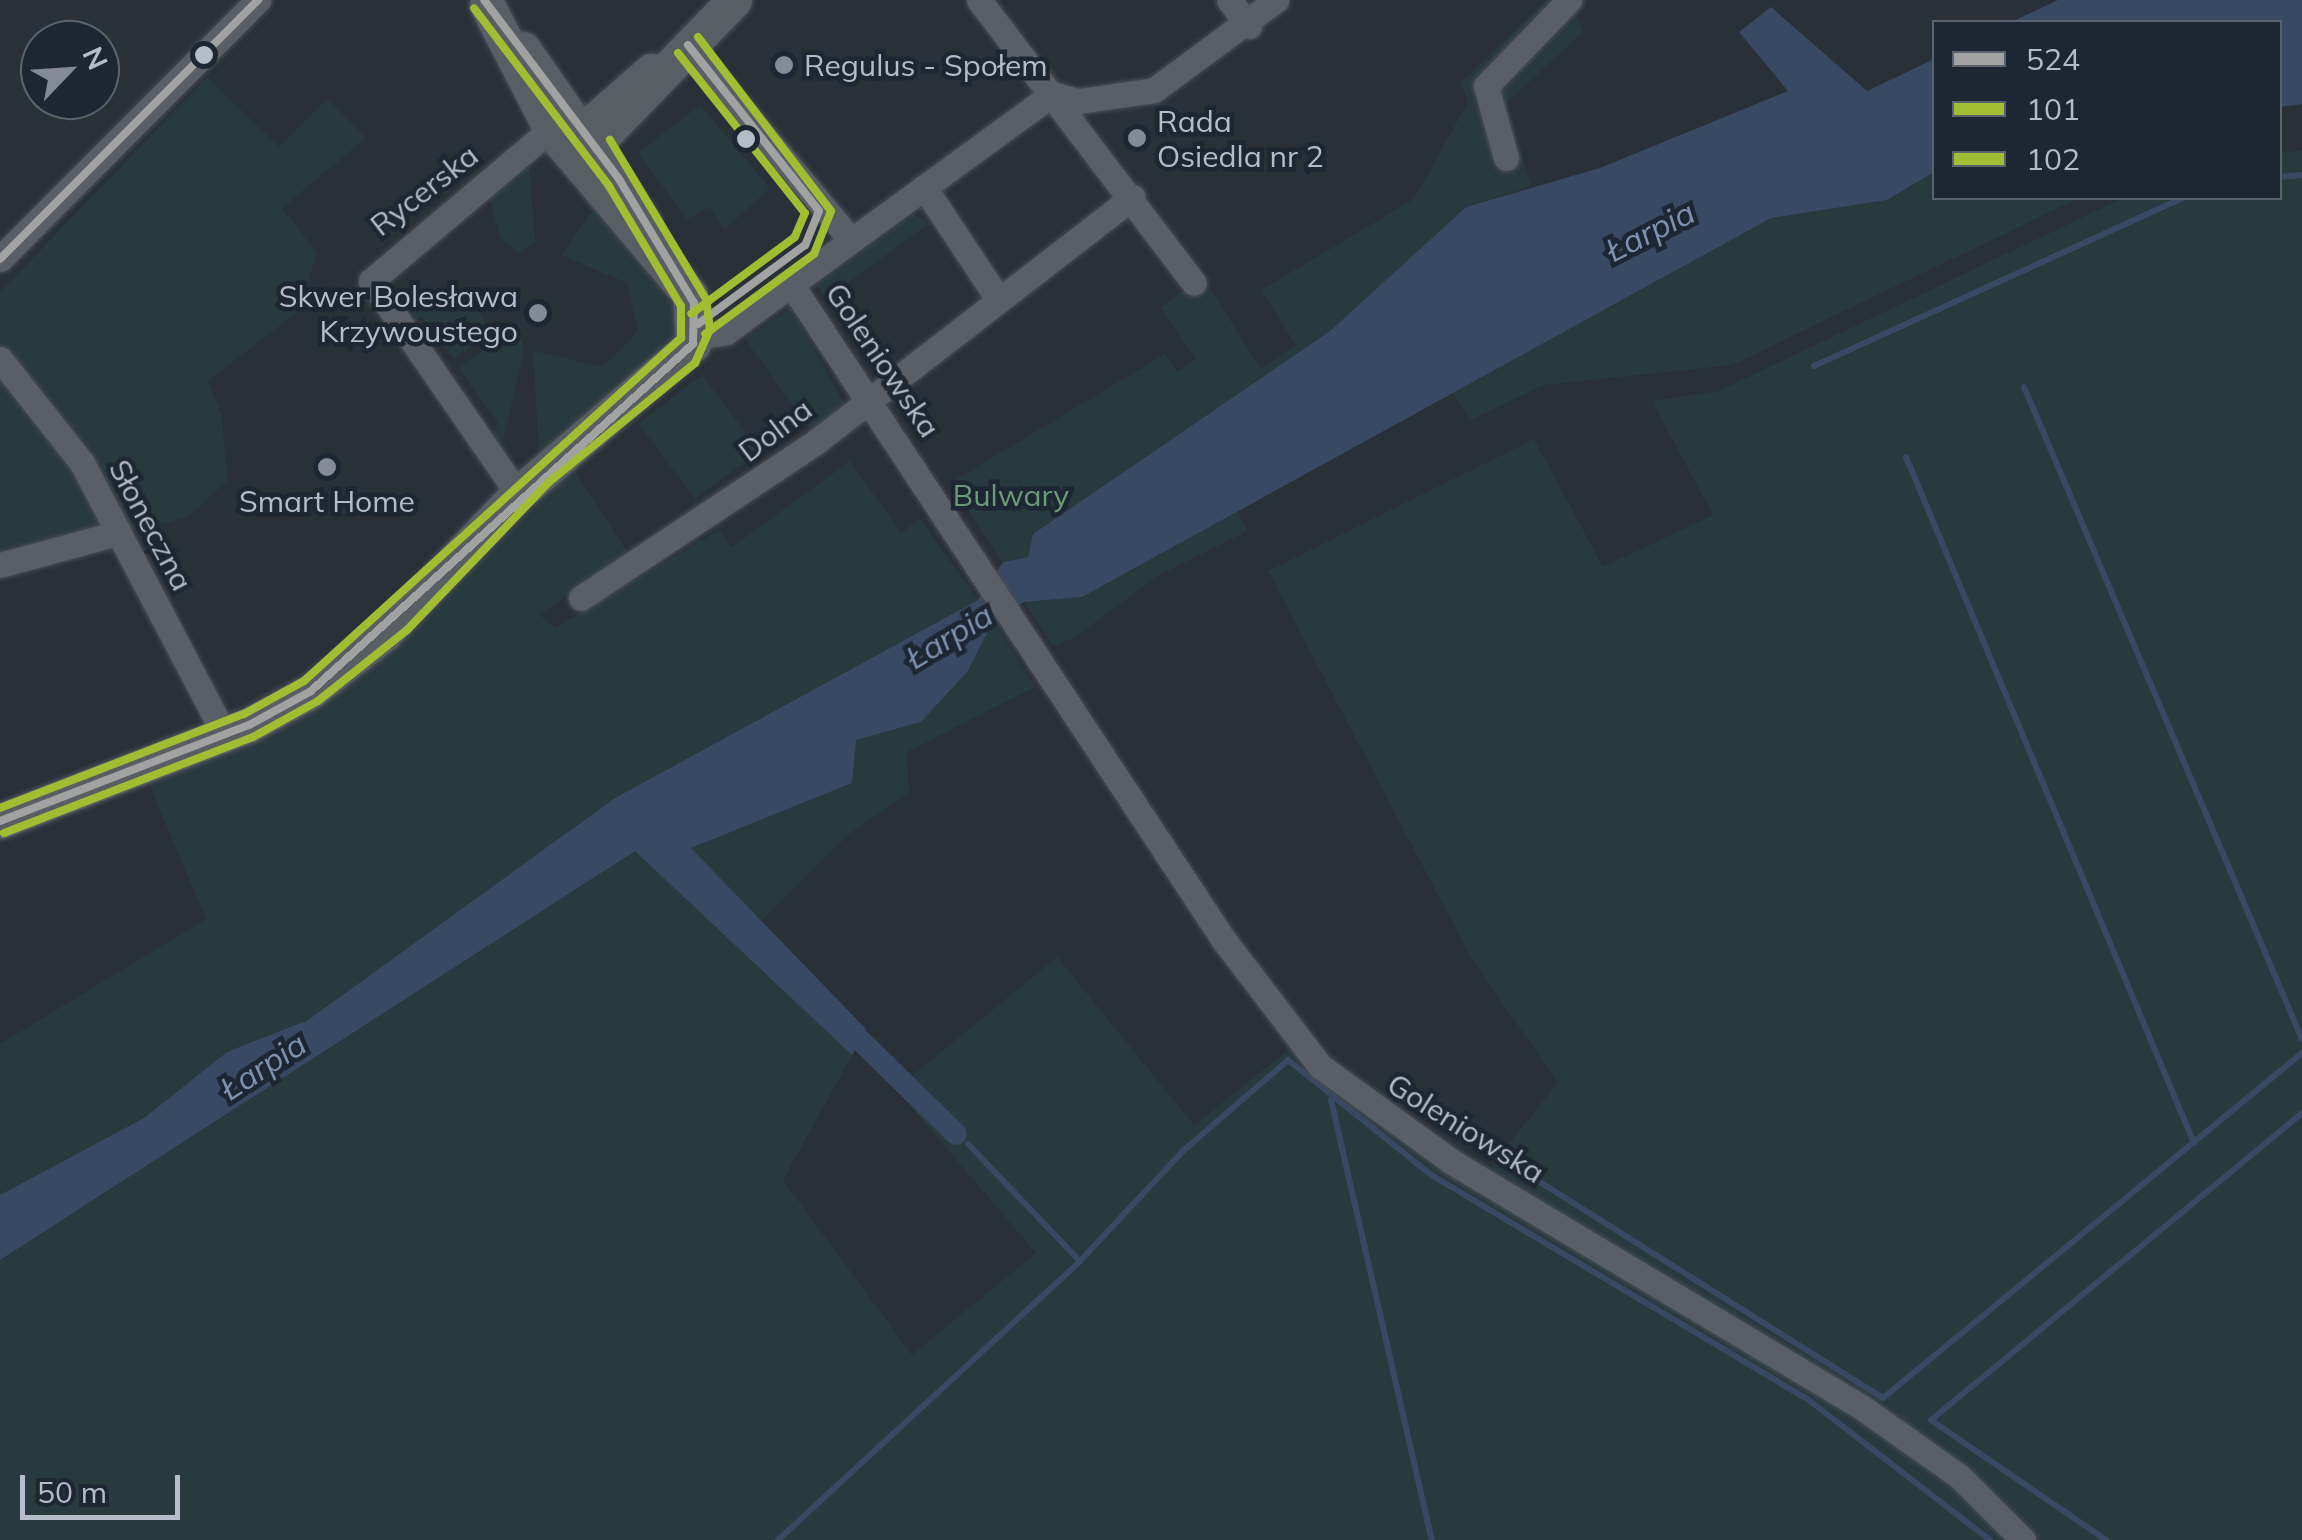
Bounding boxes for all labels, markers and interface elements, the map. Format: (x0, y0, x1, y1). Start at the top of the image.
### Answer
north arrow (20, 20, 120, 120)
legend (1932, 20, 2282, 200)
text: 524 (2026, 40, 2080, 78)
text: N (75, 41, 116, 75)
unlabelled marker (194, 45, 214, 65)
place label: Regulus - Społem (804, 47, 1048, 83)
marker: Regulus - Społem (773, 54, 795, 76)
text: 101 (2026, 90, 2080, 128)
place label: Rada Osiedla nr 2 (1157, 103, 1324, 174)
marker: Rada Osiedla nr 2 (1126, 127, 1148, 149)
unlabelled marker (736, 129, 756, 149)
street label: Rycerska (363, 137, 485, 243)
text: 102 (2026, 140, 2080, 178)
water label: Łarpia (1599, 192, 1701, 270)
street label: Goleniowska (818, 276, 948, 444)
place label: Skwer Bolesława Krzywoustego (279, 278, 518, 348)
marker: Skwer Bolesława Krzywoustego (527, 302, 549, 324)
street label: Dolna (731, 391, 819, 469)
street label: Słoneczna (102, 453, 200, 597)
marker: Smart Home (316, 456, 338, 478)
park label: Bulwary (953, 477, 1069, 513)
place label: Smart Home (239, 483, 415, 519)
water label: Łarpia (899, 595, 999, 677)
water label: Łarpia (213, 1024, 313, 1108)
street label: Goleniowska (1381, 1066, 1551, 1190)
scale bar (25, 1455, 185, 1517)
text: 50 m (37, 1473, 107, 1511)

